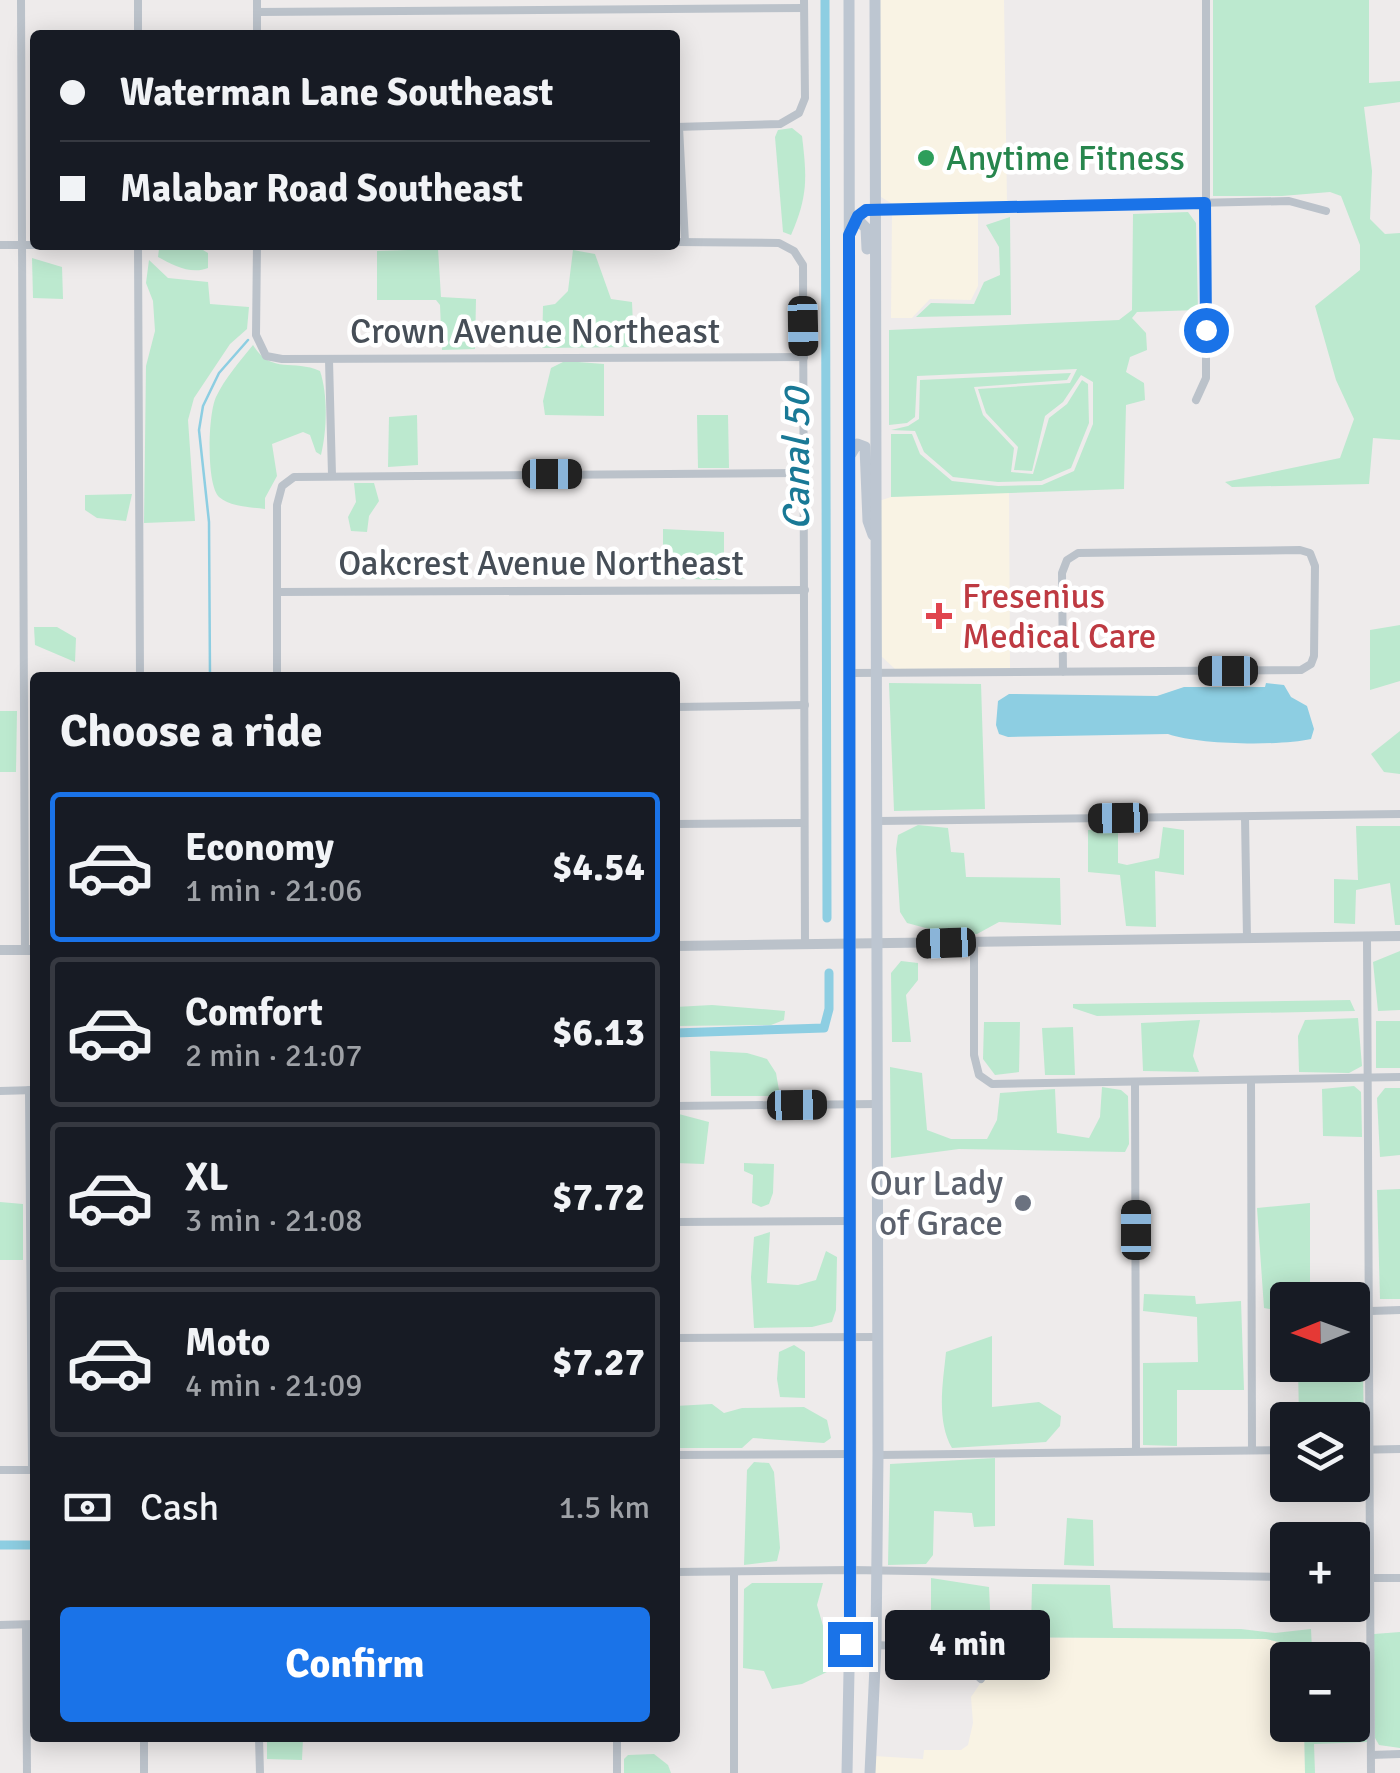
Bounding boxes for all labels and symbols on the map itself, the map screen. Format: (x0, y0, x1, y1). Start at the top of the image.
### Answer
place label: Anytime Fitness (946, 137, 1185, 180)
marker: Anytime Fitness (915, 147, 937, 169)
car (787, 296, 819, 356)
route start (1184, 308, 1229, 353)
street label: Crown Avenue Northeast (350, 310, 720, 353)
water label: Canal 50 (773, 385, 820, 530)
car (522, 459, 582, 489)
street label: Oakcrest Avenue Northeast (338, 542, 744, 585)
place label: Fresenius Medical Care (962, 575, 1156, 658)
marker: Fresenius Medical Care (926, 603, 952, 629)
car (1198, 656, 1258, 686)
car (1088, 802, 1148, 834)
car (915, 927, 977, 959)
car (767, 1089, 827, 1121)
place label: Our Lady of Grace (870, 1162, 1003, 1245)
marker: Our Lady of Grace (1012, 1192, 1034, 1214)
car (1121, 1200, 1151, 1260)
north arrow (1270, 1282, 1370, 1382)
callout: 4 min (885, 1609, 1050, 1679)
route end (828, 1622, 873, 1667)

